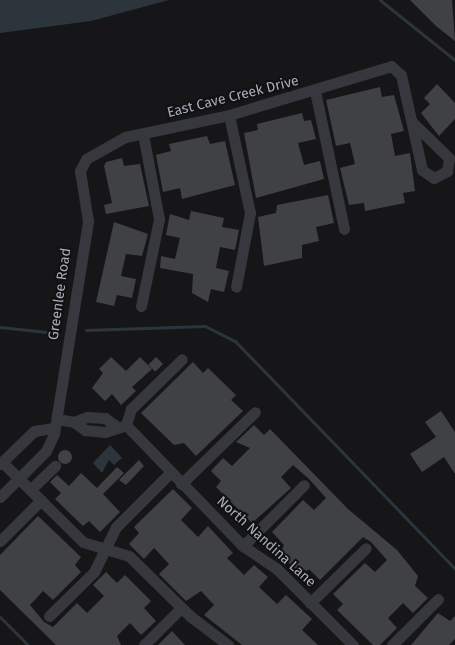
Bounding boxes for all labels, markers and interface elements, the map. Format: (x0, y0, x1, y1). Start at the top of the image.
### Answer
street label: East Cave Creek Drive (165, 73, 301, 121)
street label: Greenlee Road (45, 247, 75, 341)
street label: North Nandina Lane (213, 493, 319, 591)

